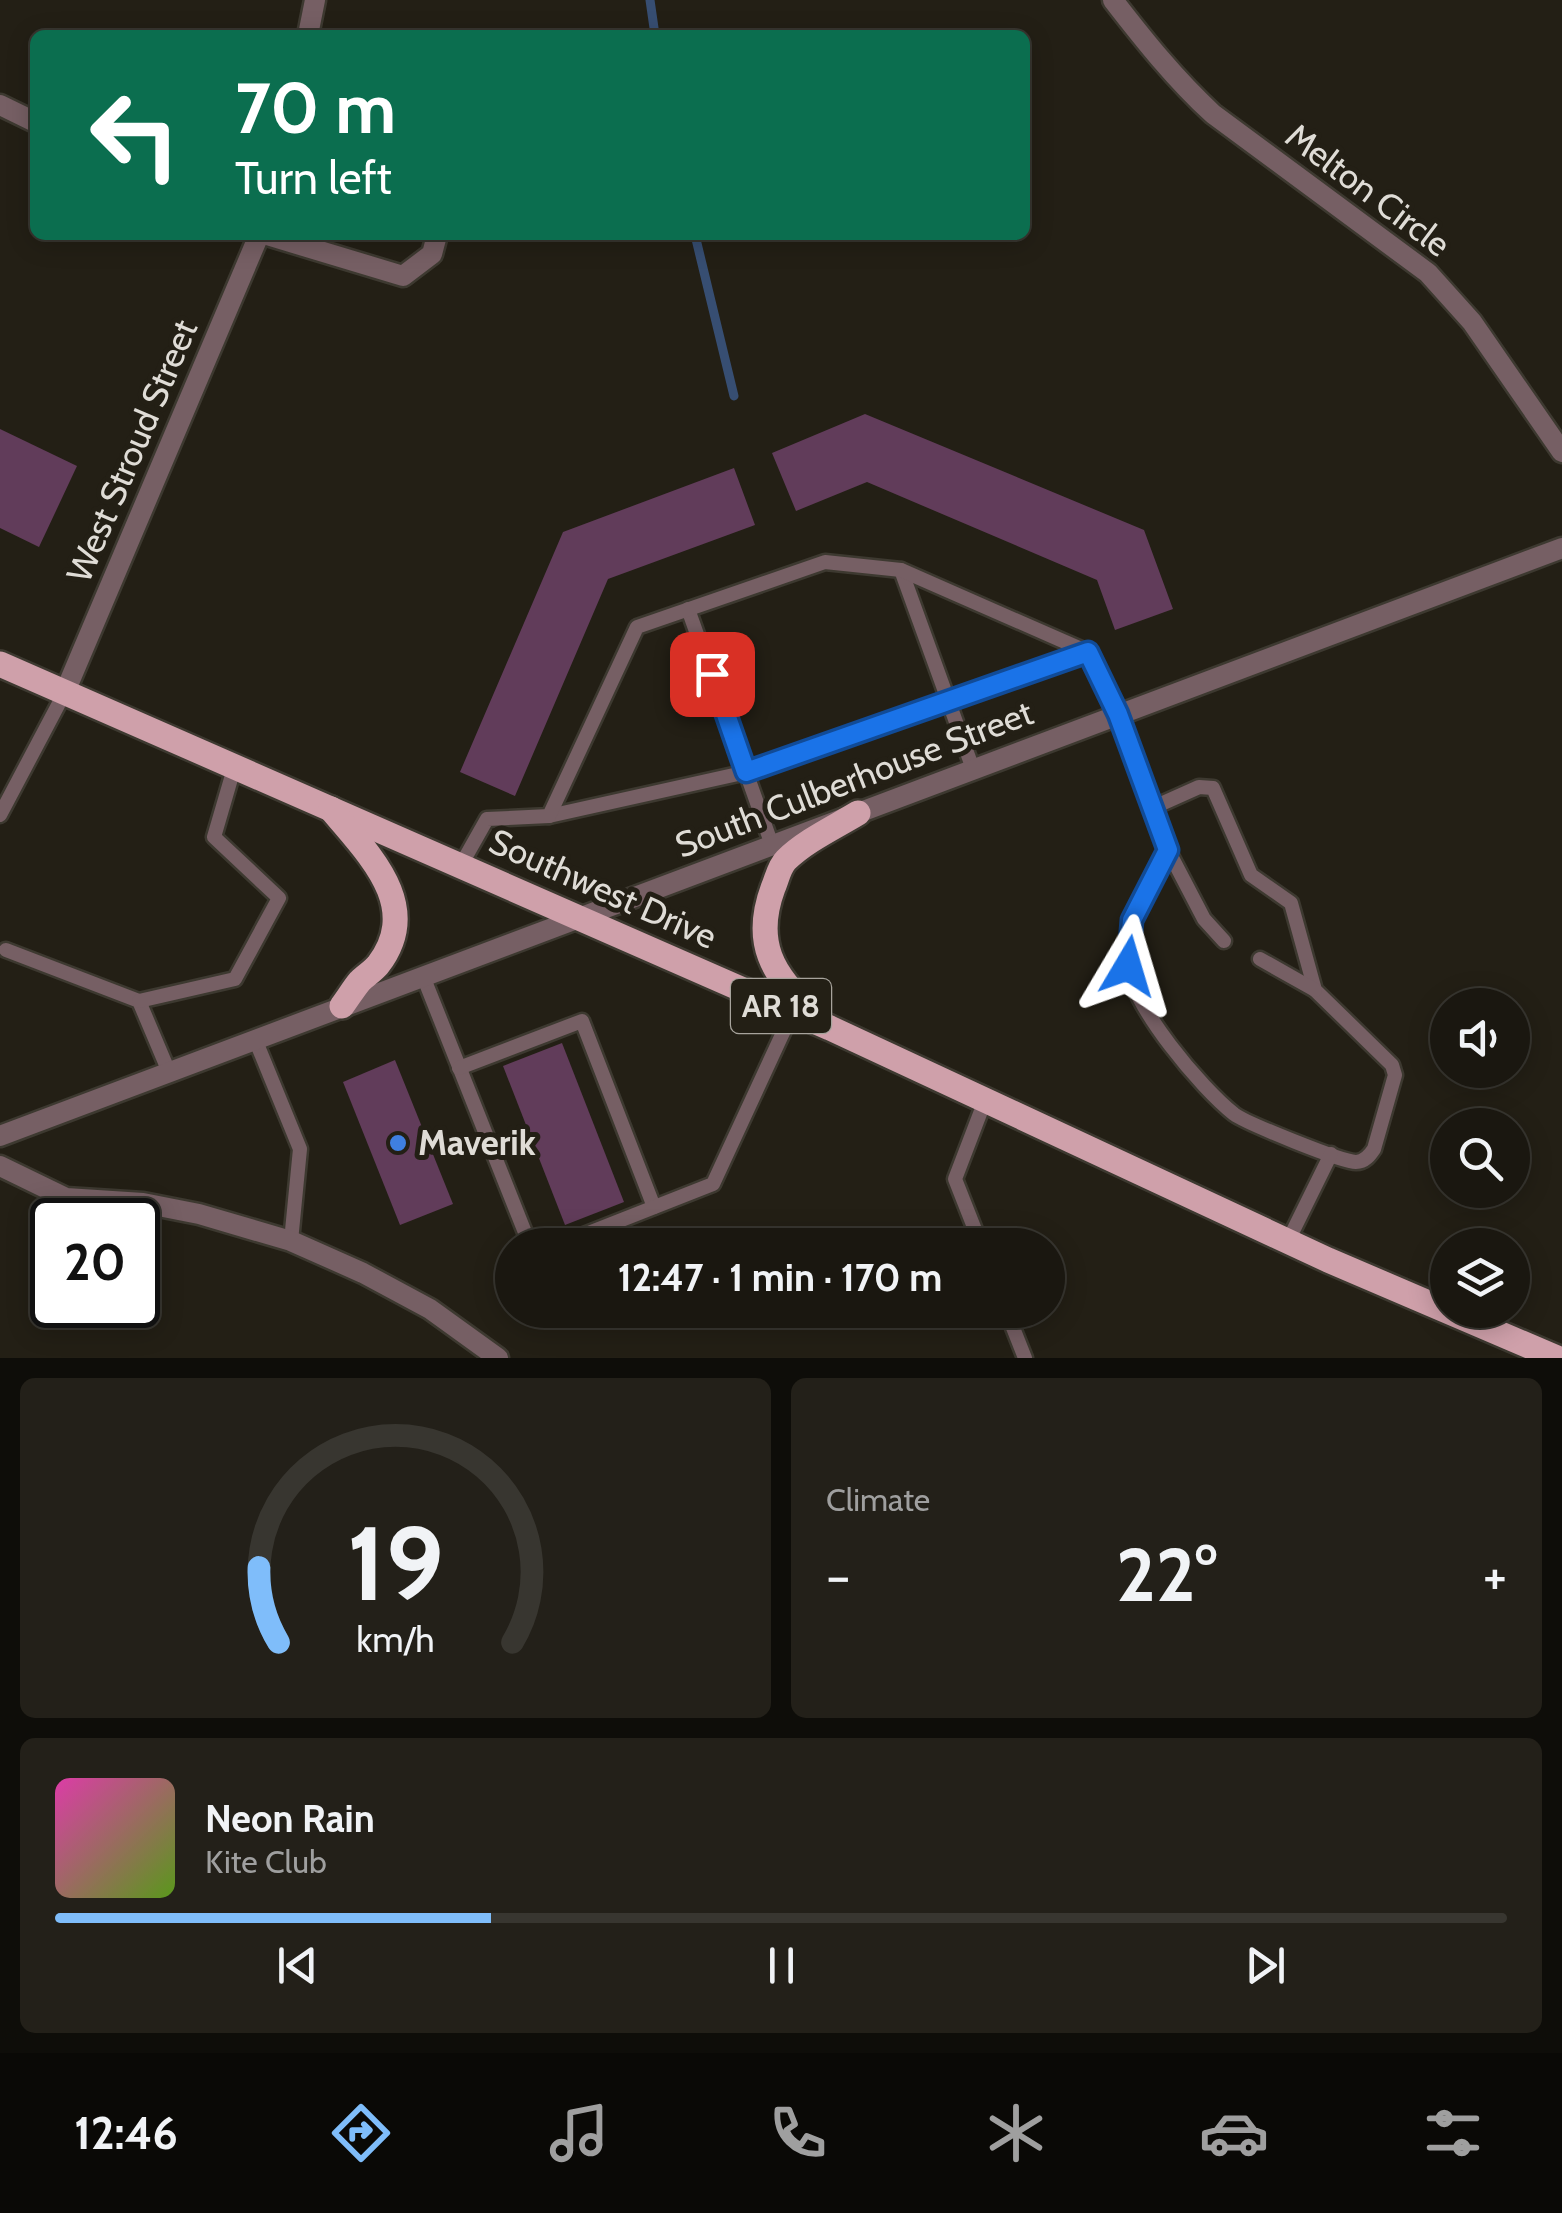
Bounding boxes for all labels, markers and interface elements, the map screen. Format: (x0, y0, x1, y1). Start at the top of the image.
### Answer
text: 70 m (235, 65, 396, 151)
icon: left (70, 70, 200, 200)
street label: Melton Circle (1278, 114, 1459, 265)
text: Turn left (235, 151, 392, 205)
street label: West Stroud Street (57, 313, 206, 589)
pin (670, 632, 755, 717)
icon: arrive (685, 647, 740, 702)
street label: South Culberhouse Street (669, 690, 1039, 867)
street label: Southwest Drive (483, 819, 724, 958)
position arrow (1076, 914, 1180, 1018)
road number: AR 18 (731, 979, 831, 1033)
map controls (1430, 988, 1530, 1328)
button: sound (1430, 988, 1530, 1088)
button: search (1430, 1108, 1530, 1208)
place label: Maverik (418, 1121, 536, 1164)
marker: Maverik (387, 1132, 409, 1154)
speed limit sign: 20 (30, 1198, 160, 1328)
button: layers (1430, 1228, 1530, 1328)
text: 12:47 · 1 min · 170 m (618, 1254, 942, 1301)
text: Climate (826, 1480, 930, 1519)
text: 19 (347, 1500, 444, 1626)
text: 22° (1116, 1529, 1217, 1620)
text: − (826, 1542, 850, 1609)
text: + (1483, 1542, 1507, 1609)
text: km/h (356, 1618, 435, 1661)
text: Neon Rain (205, 1795, 375, 1842)
text: Kite Club (205, 1842, 327, 1881)
icon: previous (270, 1938, 325, 1993)
icon: pause (754, 1938, 809, 1993)
icon: next (1238, 1938, 1293, 1993)
icon: directions (326, 2098, 396, 2168)
icon: music (544, 2098, 614, 2168)
icon: phone (763, 2098, 833, 2168)
icon: climate (981, 2098, 1051, 2168)
icon: car (1199, 2098, 1269, 2168)
icon: filters (1418, 2098, 1488, 2168)
text: 12:46 (74, 2106, 178, 2160)

